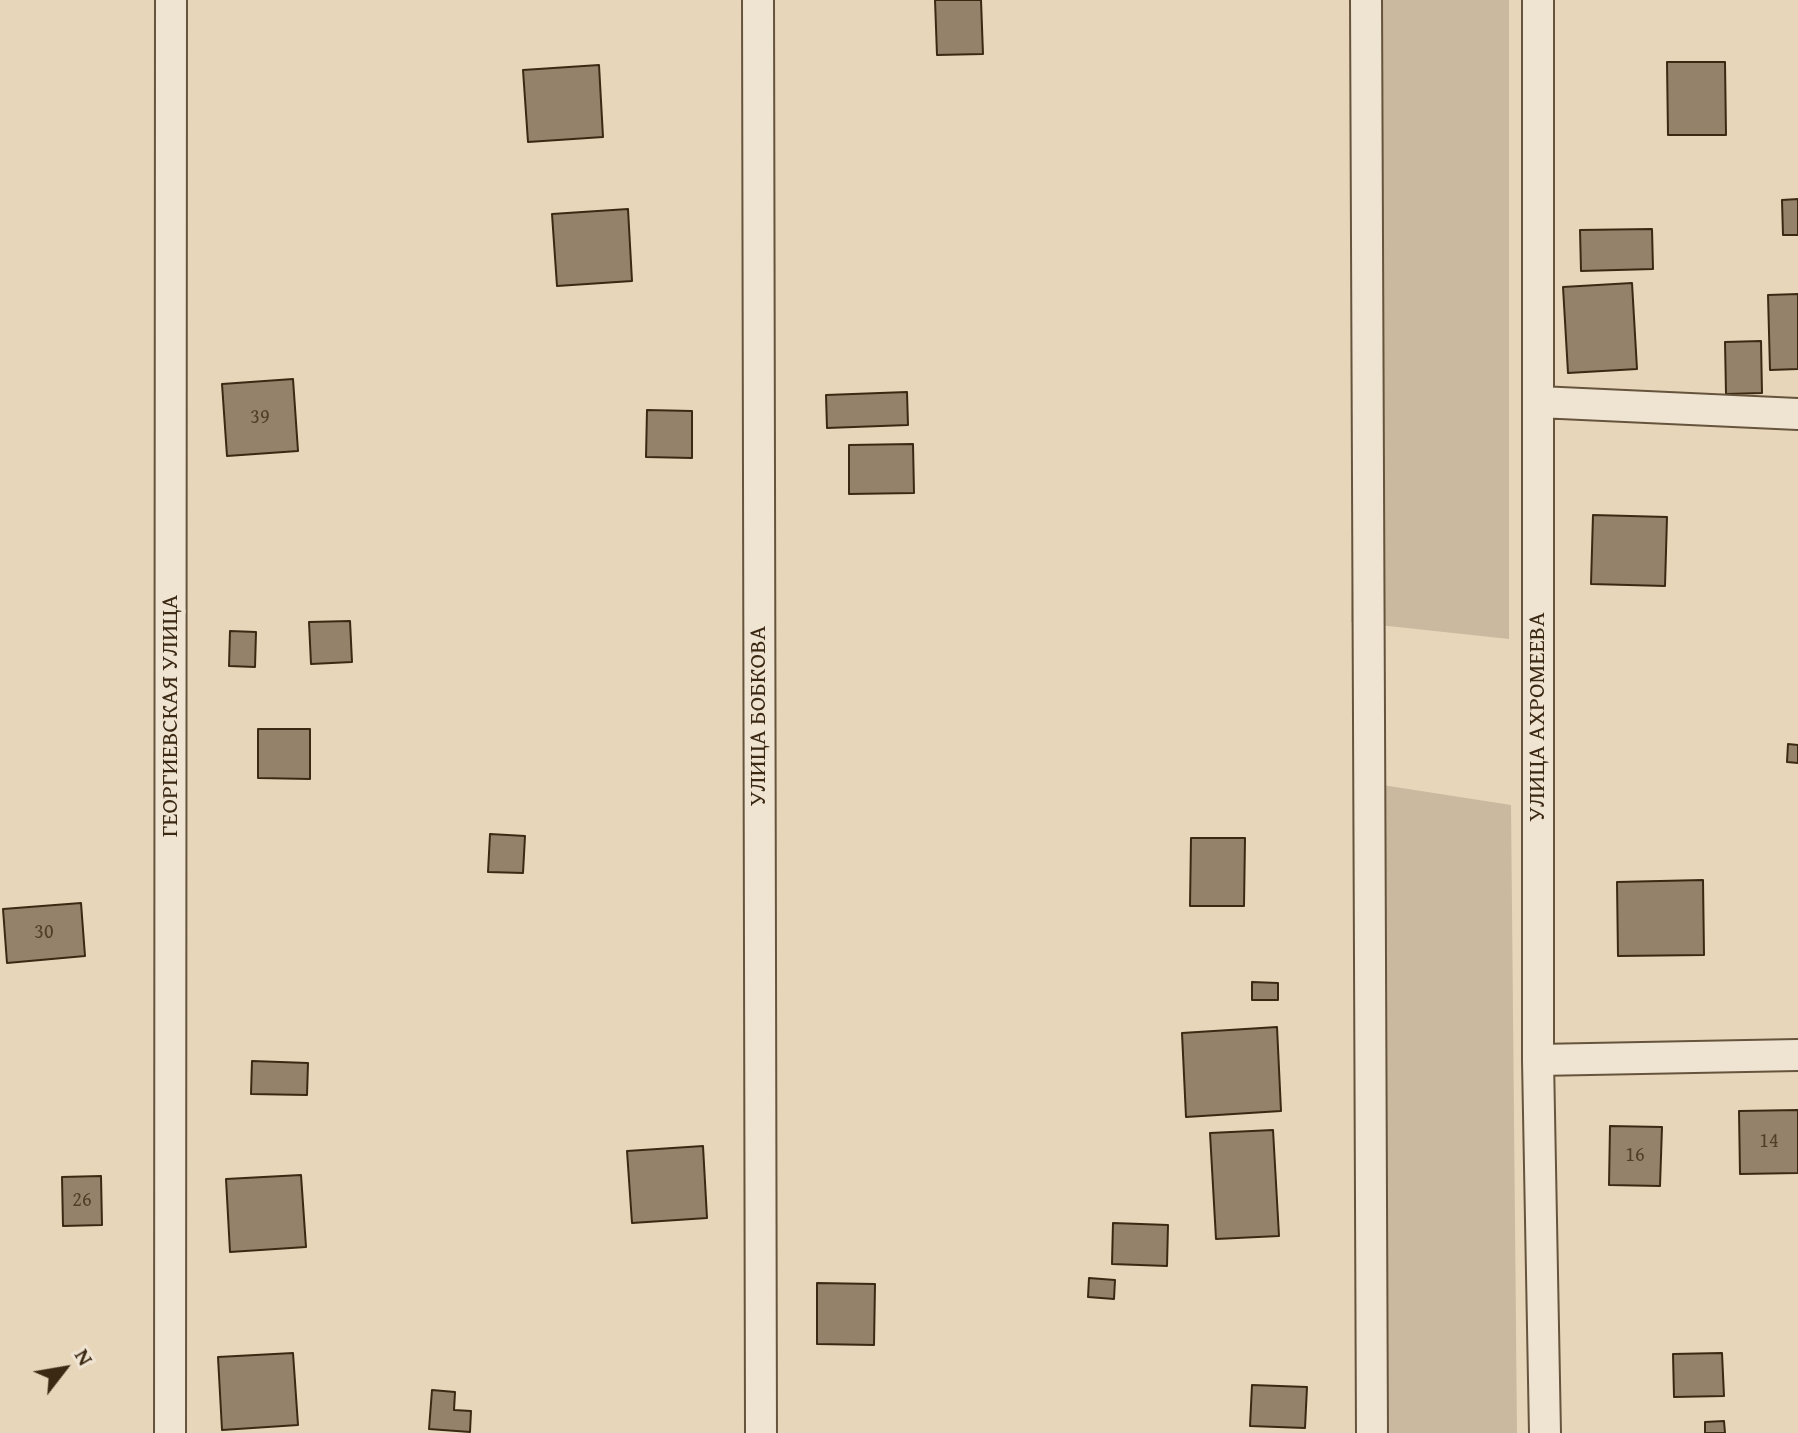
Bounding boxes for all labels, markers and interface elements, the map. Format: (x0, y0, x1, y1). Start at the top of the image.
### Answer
house number: 39 (250, 406, 270, 430)
street label: ГЕОРГИЕВСКАЯ УЛИЦА (157, 595, 185, 837)
street label: УЛИЦА АХРОМЕЕВА (1524, 612, 1552, 822)
street label: УЛИЦА БОБКОВА (745, 626, 773, 806)
house number: 30 (34, 921, 54, 945)
house number: 14 (1759, 1130, 1779, 1154)
house number: 16 (1625, 1144, 1645, 1168)
house number: 26 (72, 1189, 92, 1213)
north arrow (24, 1329, 104, 1409)
text: N (67, 1342, 102, 1371)

